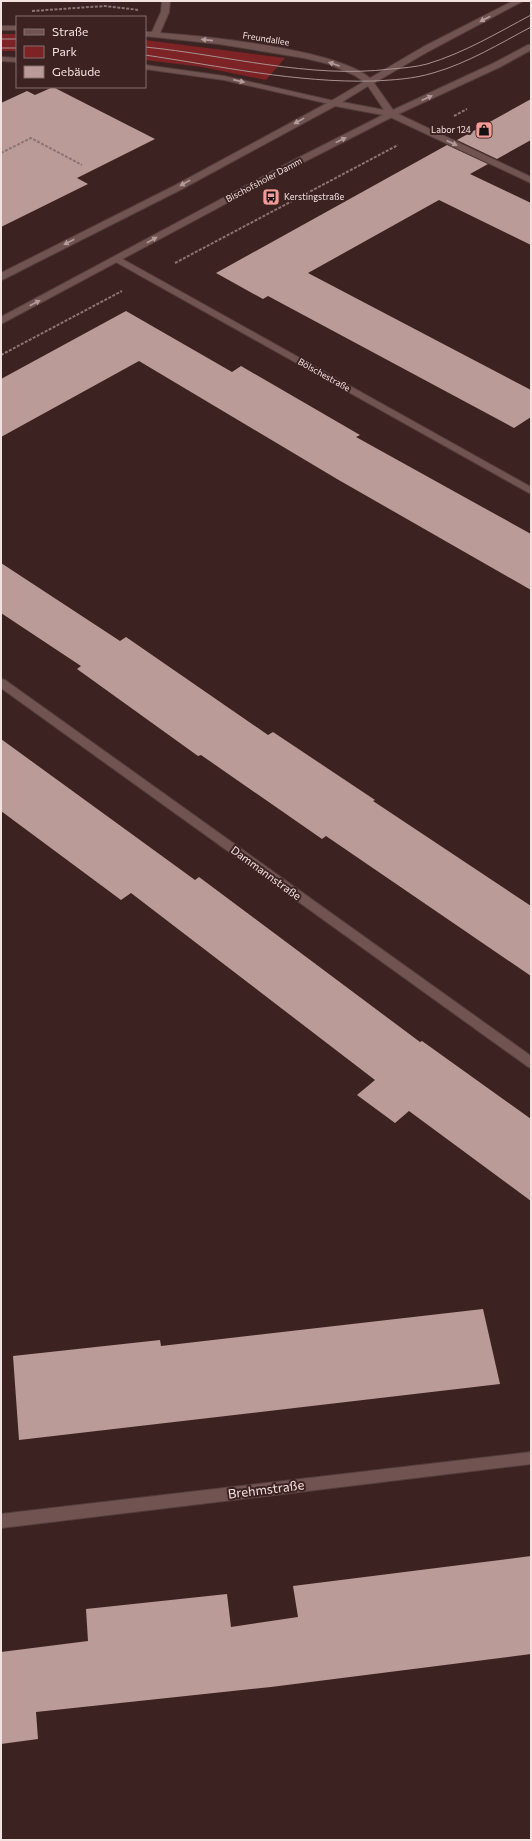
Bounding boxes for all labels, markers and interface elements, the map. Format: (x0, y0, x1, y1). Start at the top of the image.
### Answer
legend (16, 16, 146, 88)
one-way arrow (479, 16, 491, 22)
text: Straße (52, 24, 88, 38)
street label: Freundallee (242, 29, 291, 48)
one-way arrow (201, 37, 213, 44)
text: Park (52, 44, 78, 58)
one-way arrow (328, 61, 340, 67)
text: Gebäude (52, 64, 100, 78)
one-way arrow (233, 79, 245, 85)
one-way arrow (421, 95, 432, 101)
one-way arrow (293, 118, 305, 125)
shop icon: Labor 124 (474, 120, 494, 140)
place label: Labor 124 (431, 124, 472, 135)
one-way arrow (335, 137, 346, 143)
one-way arrow (446, 140, 457, 146)
street label: Bischofsholer Damm (224, 155, 304, 204)
one-way arrow (179, 180, 191, 187)
bus stop icon: Kerstingstraße (261, 187, 281, 207)
place label: Kerstingstraße (284, 191, 344, 202)
one-way arrow (146, 237, 158, 244)
one-way arrow (63, 239, 75, 246)
one-way arrow (30, 300, 41, 306)
street label: Bölschestraße (296, 356, 353, 394)
street label: Dammannstraße (229, 843, 304, 902)
street label: Brehmstraße (227, 1476, 305, 1502)

